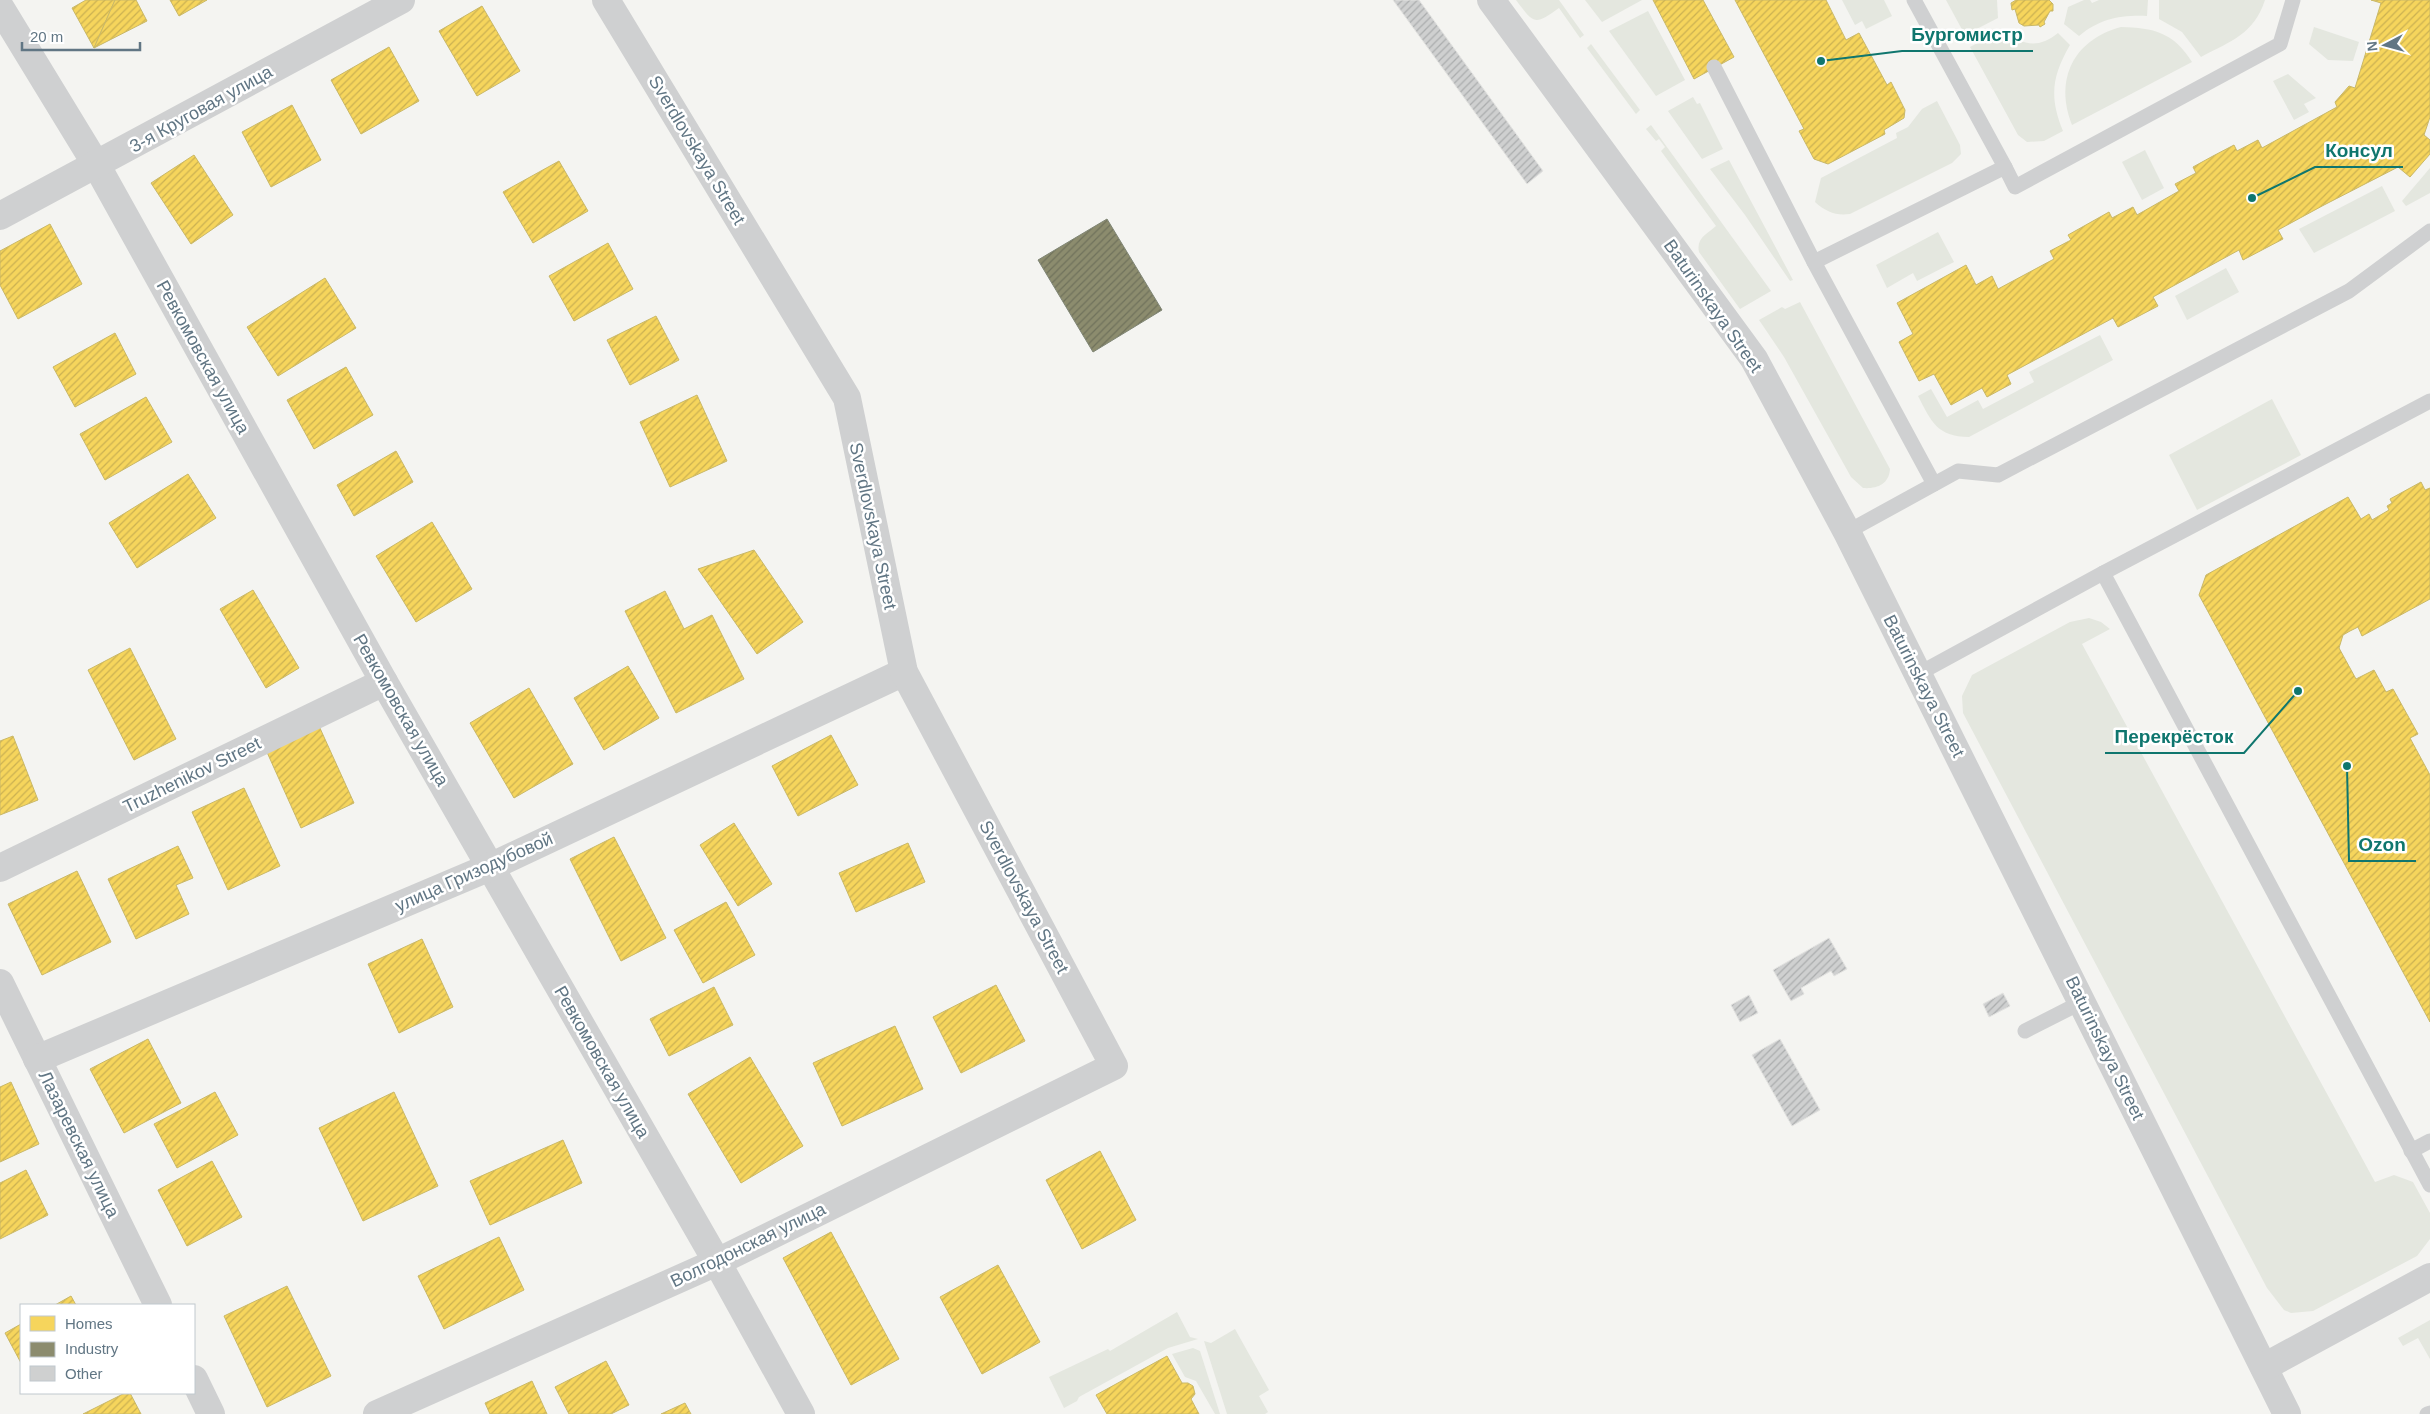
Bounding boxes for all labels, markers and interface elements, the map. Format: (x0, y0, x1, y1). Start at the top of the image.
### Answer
callout: Бургомистр (1902, 17, 2033, 51)
scale bar (22, 20, 140, 52)
north arrow (2360, 20, 2410, 70)
text: Бургомистр (1911, 24, 2023, 45)
text: 20 m (30, 28, 63, 45)
text: N (2364, 40, 2381, 52)
street label: 3-я Круговая улица (126, 61, 277, 156)
street label: Sverdlovskaya Street (645, 72, 749, 228)
callout: Консул (2315, 133, 2403, 167)
text: Консул (2325, 140, 2393, 161)
street label: Baturinskaya Street (1660, 236, 1766, 376)
street label: Ревкомовская улица (153, 277, 254, 438)
street label: Sverdlovskaya Street (846, 441, 900, 611)
street label: Baturinskaya Street (1879, 611, 1969, 761)
street label: Ревкомовская улица (349, 630, 453, 790)
callout: Перекрёсток (2105, 719, 2244, 753)
text: Перекрёсток (2115, 726, 2234, 747)
street label: Truzhenikov Street (120, 733, 264, 817)
street label: Sverdlovskaya Street (975, 817, 1073, 977)
callout: Ozon (2349, 827, 2416, 861)
street label: улица Гризодубовой (392, 828, 556, 916)
text: Ozon (2358, 834, 2406, 855)
street label: Baturinskaya Street (2062, 973, 2148, 1123)
street label: Ревкомовская улица (550, 982, 654, 1142)
street label: Лазаревская улица (35, 1067, 124, 1222)
street label: Волгодонская улица (667, 1198, 830, 1291)
legend (20, 1304, 195, 1394)
text: Homes (65, 1315, 113, 1332)
text: Industry (65, 1340, 119, 1357)
text: Other (65, 1365, 103, 1382)

